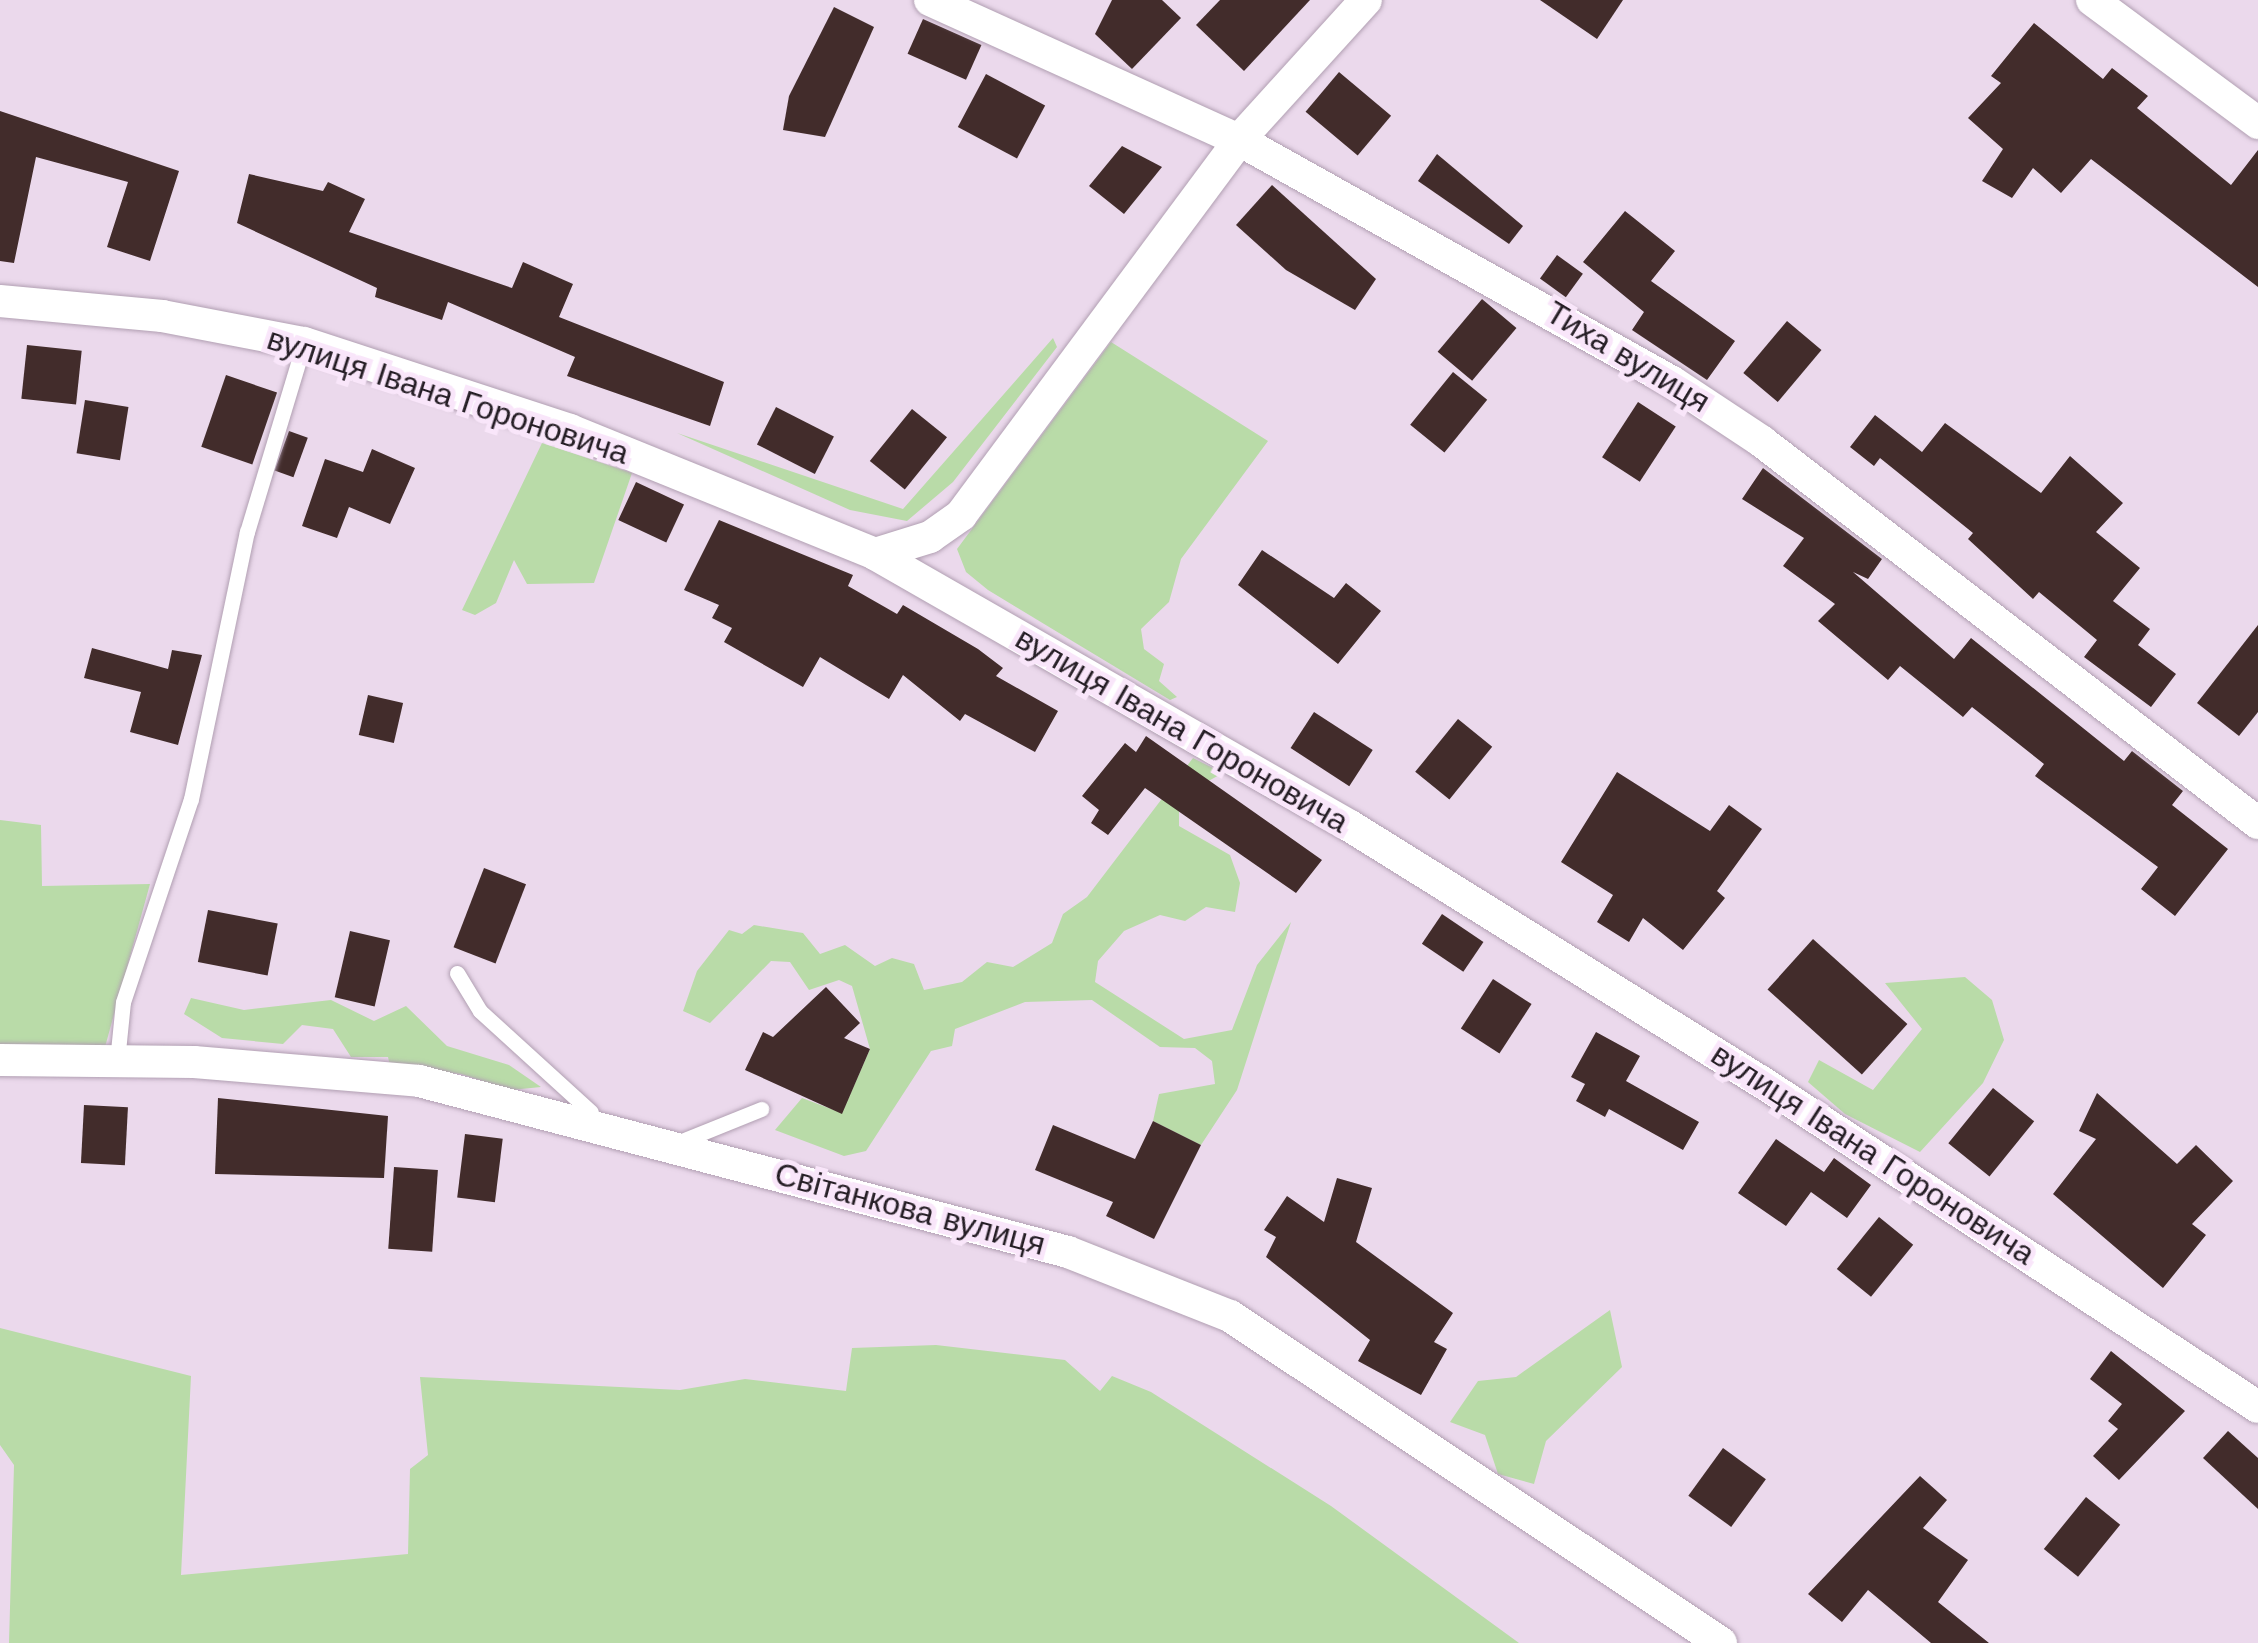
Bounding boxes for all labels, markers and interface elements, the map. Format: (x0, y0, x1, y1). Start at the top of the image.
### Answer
street label: Тиха вулиця (1539, 293, 1717, 421)
street label: вулиця Івана Гороновича (262, 319, 634, 473)
street label: вулиця Івана Гороновича (1009, 619, 1355, 841)
street label: вулиця Івана Гороновича (1704, 1035, 2042, 1273)
street label: Світанкова вулиця (771, 1154, 1049, 1264)

